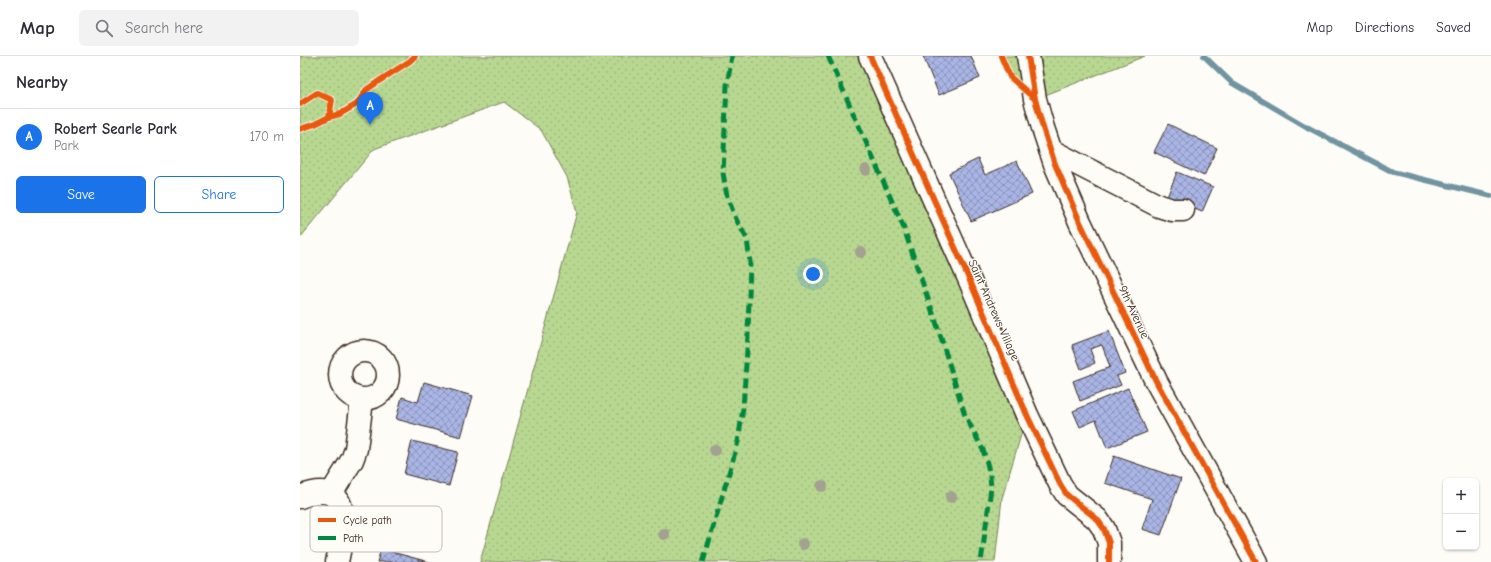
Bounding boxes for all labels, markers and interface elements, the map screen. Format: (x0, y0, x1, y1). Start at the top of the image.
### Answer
search box (79, 10, 359, 46)
text: Map (20, 17, 55, 39)
icon: search (93, 17, 115, 39)
text: Search here (125, 19, 203, 37)
text: Map (1306, 19, 1333, 36)
text: Directions (1355, 19, 1414, 36)
text: Saved (1436, 19, 1471, 36)
text: Nearby (16, 73, 67, 92)
pin: A (357, 92, 383, 125)
text: Robert Searle Park (54, 120, 177, 138)
text: A (25, 129, 33, 144)
text: 170 m (250, 129, 284, 144)
text: Park (54, 138, 79, 153)
button: Save (16, 176, 146, 213)
button: Share (154, 176, 284, 213)
street label: Saint Andrews Village (965, 257, 1023, 363)
your location (803, 264, 823, 284)
street label: 9th Avenue (1116, 283, 1152, 341)
map controls (1443, 478, 1479, 550)
button: + (1443, 478, 1479, 514)
legend (310, 506, 442, 552)
text: Cycle path (343, 514, 392, 527)
button: − (1443, 514, 1479, 550)
text: Path (343, 532, 364, 545)

